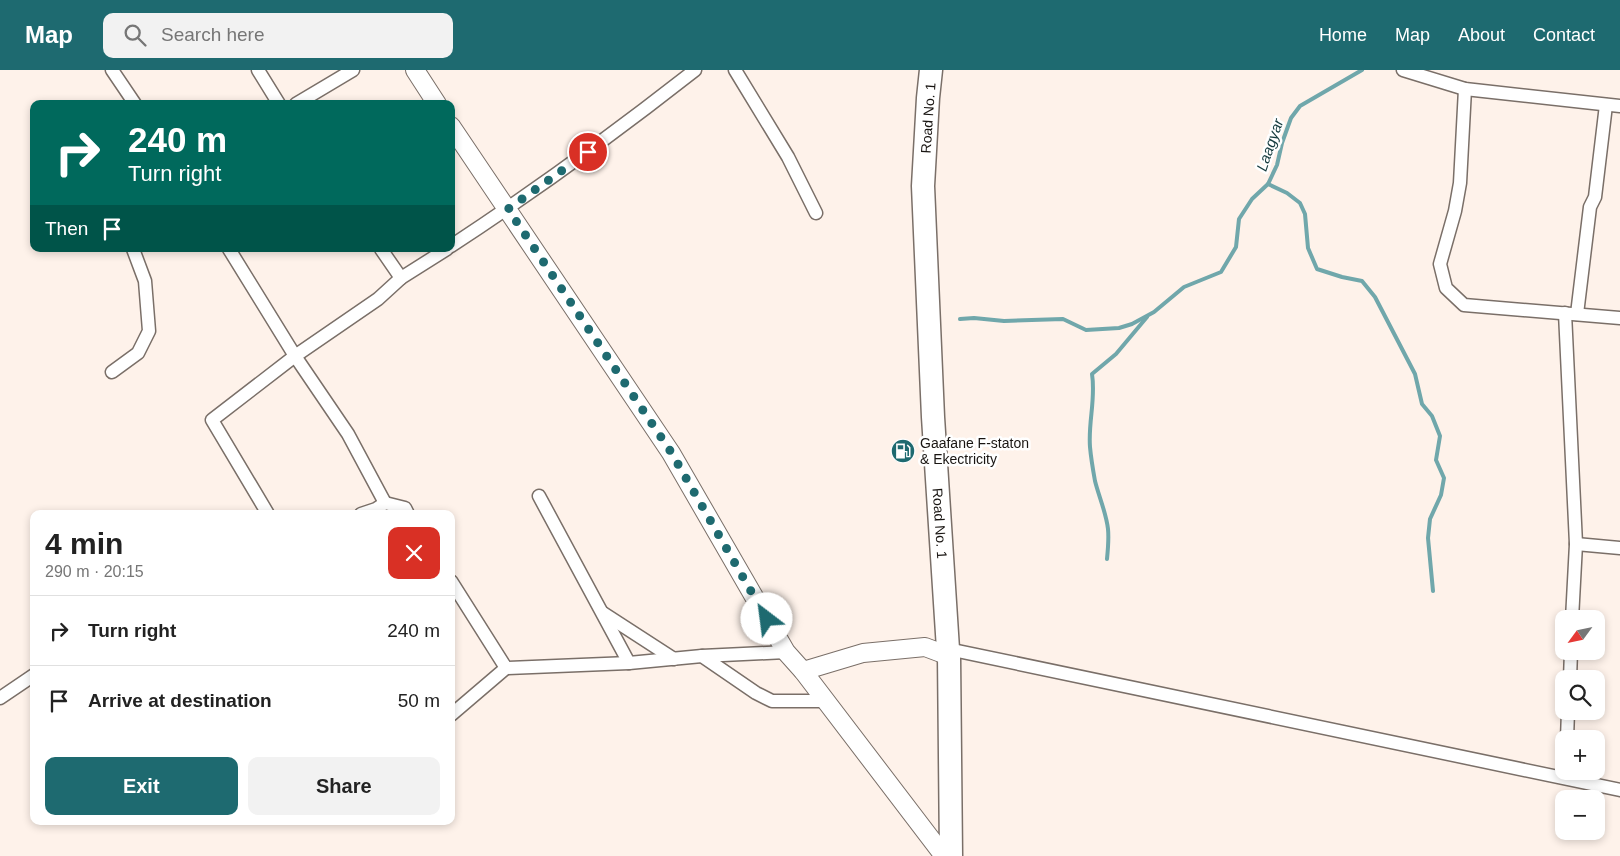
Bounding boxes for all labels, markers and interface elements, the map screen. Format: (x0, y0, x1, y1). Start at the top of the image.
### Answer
search box (103, 13, 453, 58)
text: Map (25, 21, 73, 48)
icon: search (121, 21, 149, 49)
text: Search here (161, 24, 265, 45)
text: Home (1319, 25, 1367, 45)
text: Map (1395, 25, 1430, 45)
text: About (1458, 25, 1505, 45)
text: Contact (1533, 25, 1595, 45)
street label: Road No. 1 (918, 82, 938, 154)
water label: Laagyar (1253, 115, 1287, 173)
icon: right (45, 120, 110, 185)
text: 240 m (128, 120, 227, 159)
pin (567, 131, 609, 173)
icon: arrive (574, 138, 602, 166)
text: Turn right (128, 161, 221, 186)
icon: arrive (98, 215, 126, 243)
text: Then (45, 218, 88, 239)
place label: Gaafane F-staton & Ekectricity (920, 435, 1029, 467)
fuel station icon: Gaafane F-staton & Ekectricity (890, 438, 916, 464)
street label: Road No. 1 (930, 487, 950, 559)
text: 4 min (45, 527, 123, 560)
button: close (388, 527, 440, 579)
text: 290 m · 20:15 (45, 563, 144, 580)
position arrow (740, 592, 792, 644)
north arrow (1555, 610, 1605, 660)
map controls (1555, 610, 1605, 840)
icon: right (45, 617, 73, 645)
text: Turn right (88, 620, 176, 641)
text: 240 m (387, 620, 440, 641)
button: search (1555, 670, 1605, 720)
icon: arrive (45, 687, 73, 715)
text: Arrive at destination (88, 690, 272, 711)
text: 50 m (398, 690, 440, 711)
button: + (1555, 730, 1605, 780)
button: Exit (45, 757, 238, 815)
button: Share (248, 757, 440, 815)
button: − (1555, 790, 1605, 840)

